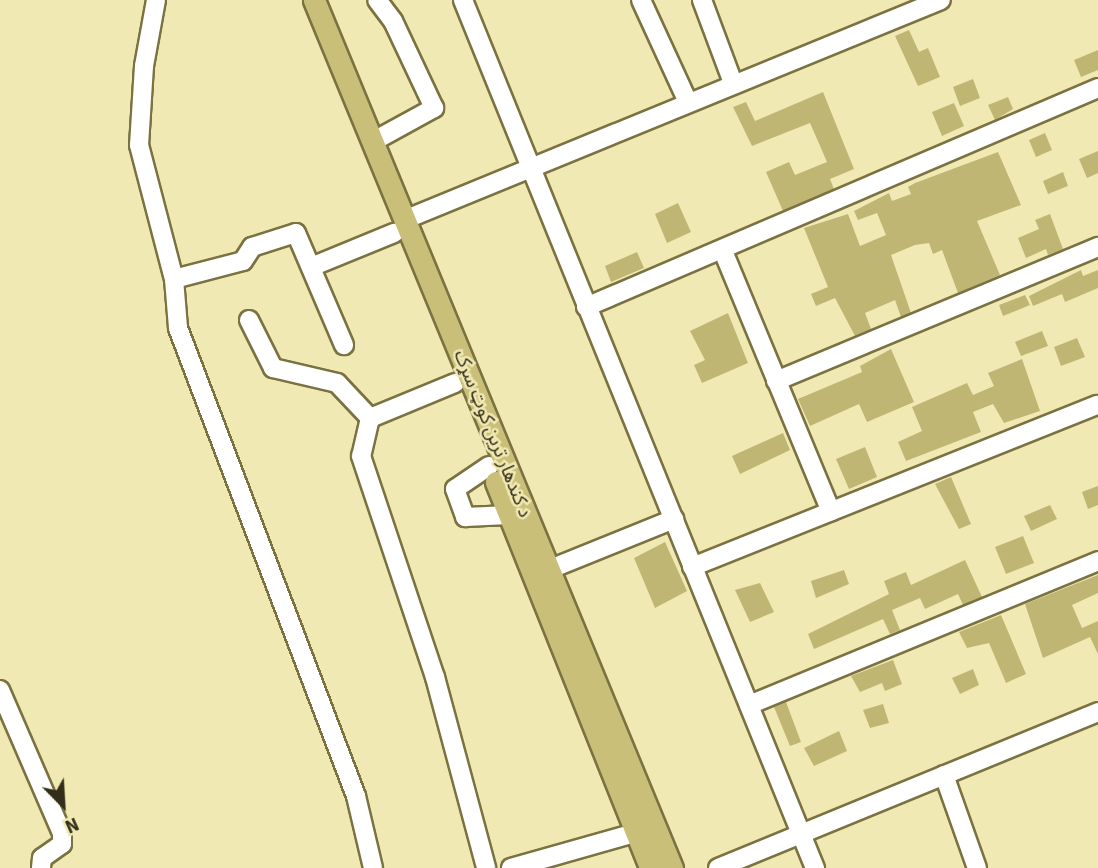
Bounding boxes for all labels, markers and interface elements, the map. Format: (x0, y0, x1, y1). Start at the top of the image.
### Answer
street label: د کندهار ترين کوټ سړک (448, 347, 536, 521)
north arrow (28, 770, 98, 840)
text: N (60, 810, 83, 840)

